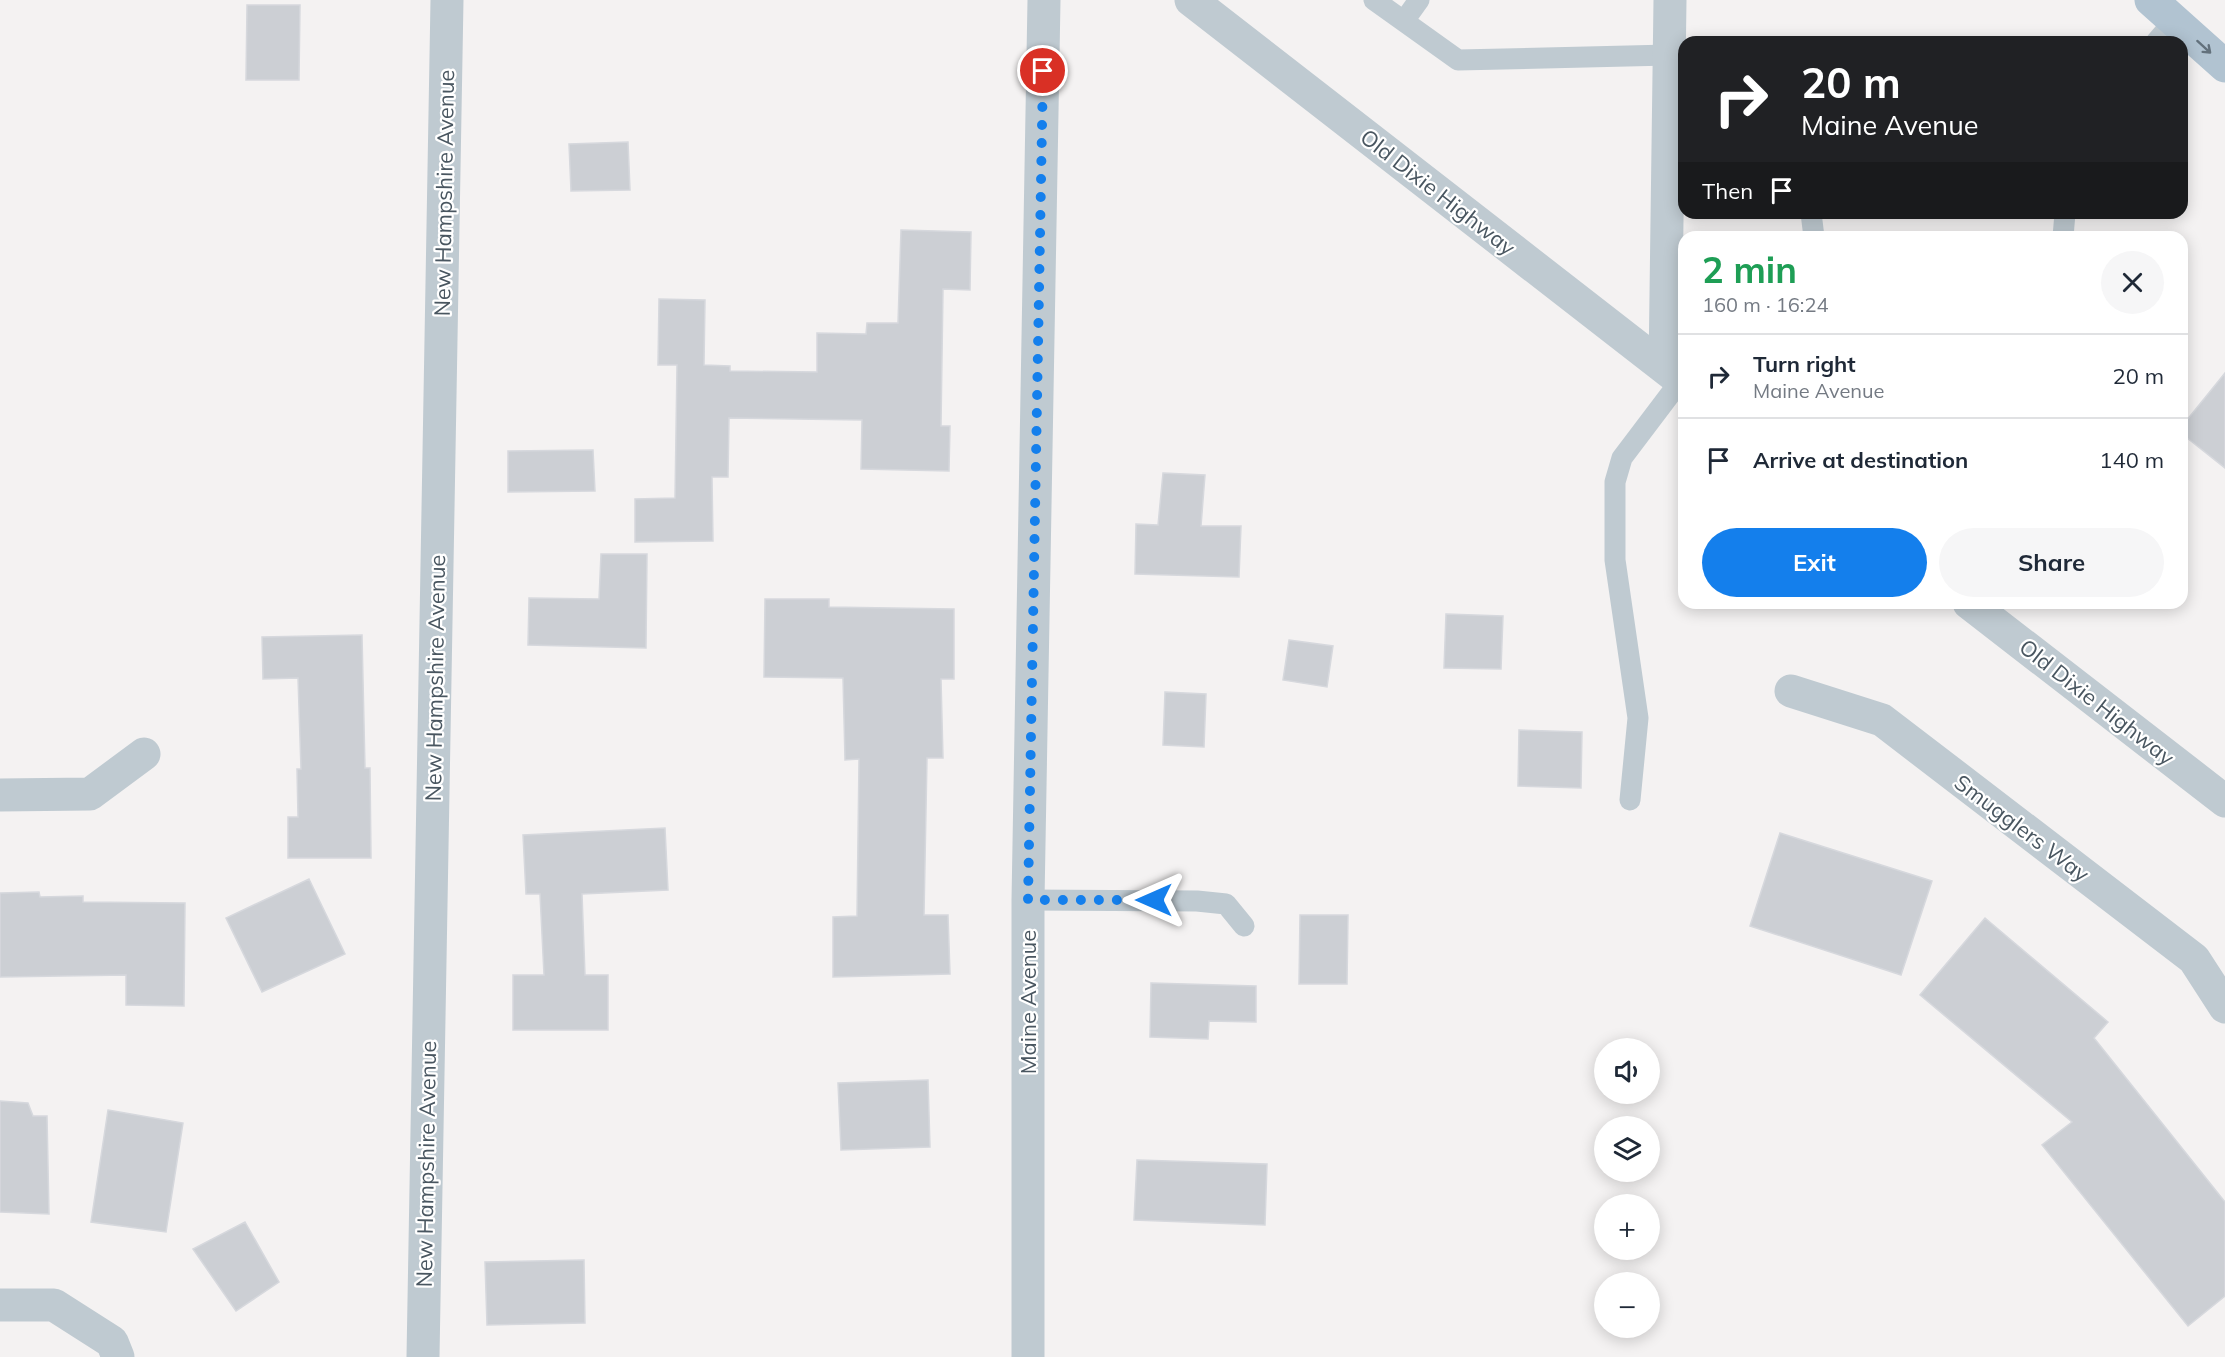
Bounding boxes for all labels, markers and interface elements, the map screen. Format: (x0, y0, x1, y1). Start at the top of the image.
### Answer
one-way arrow (2196, 40, 2211, 54)
pin (1017, 45, 1068, 96)
icon: arrive (1026, 54, 1059, 87)
text: 20 m (1801, 56, 1901, 109)
icon: right (1702, 60, 1780, 138)
street label: New Hampshire Avenue (428, 69, 460, 317)
text: Maine Avenue (1801, 108, 1978, 142)
street label: Old Dixie Highway (1355, 123, 1521, 262)
icon: arrive (1765, 174, 1798, 207)
text: Then (1702, 177, 1753, 205)
text: 2 min (1702, 247, 1797, 292)
button: close (2101, 251, 2164, 314)
text: 160 m · 16:24 (1702, 292, 1828, 317)
text: Turn right (1753, 350, 1856, 378)
icon: right (1702, 360, 1735, 393)
text: 20 m (2113, 362, 2164, 390)
text: Maine Avenue (1753, 378, 1884, 403)
icon: arrive (1702, 444, 1735, 477)
text: Arrive at destination (1753, 446, 1968, 474)
text: 140 m (2099, 446, 2164, 474)
button: Exit (1702, 528, 1927, 597)
button: Share (1939, 528, 2164, 597)
street label: New Hampshire Avenue (419, 554, 451, 802)
street label: Old Dixie Highway (2014, 633, 2180, 772)
street label: Smugglers Way (1949, 768, 2095, 888)
position arrow (1122, 868, 1186, 932)
street label: Maine Avenue (1014, 930, 1042, 1074)
map controls (1594, 1038, 1660, 1338)
button: sound (1594, 1038, 1660, 1104)
street label: New Hampshire Avenue (410, 1040, 442, 1288)
button: layers (1594, 1116, 1660, 1182)
button: + (1594, 1194, 1660, 1260)
button: − (1594, 1272, 1660, 1338)

